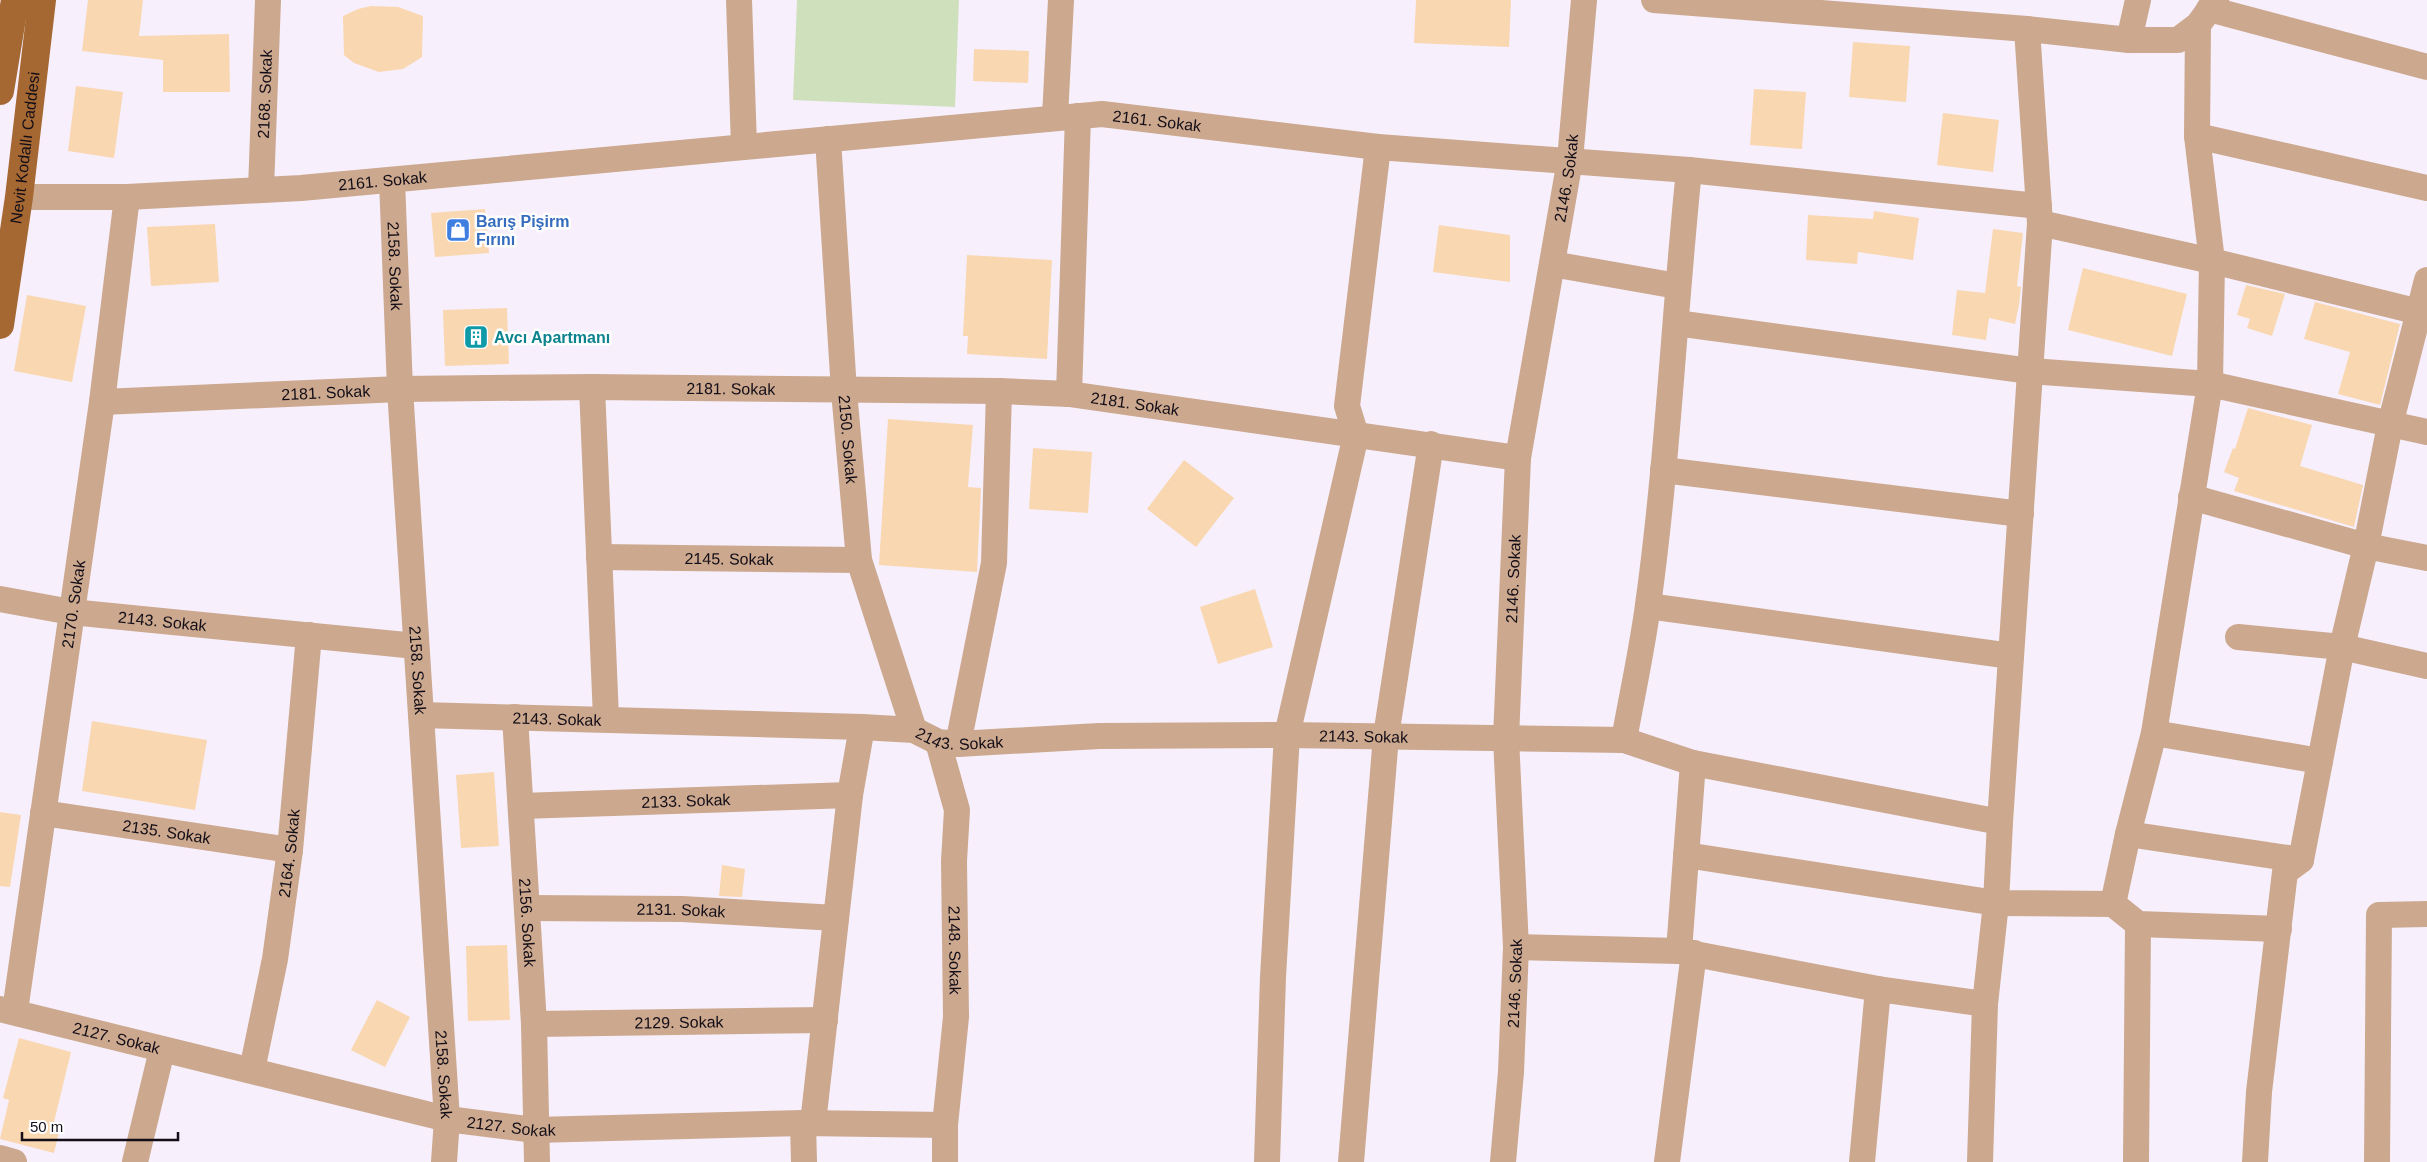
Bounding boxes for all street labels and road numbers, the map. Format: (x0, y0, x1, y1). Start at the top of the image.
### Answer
street label: 2168. Sokak (255, 48, 275, 139)
street label: Nevit Kodallı Caddesi (7, 71, 43, 225)
street label: 2161. Sokak (1112, 107, 1203, 135)
street label: 2146. Sokak (1551, 132, 1581, 224)
street label: 2161. Sokak (337, 168, 429, 194)
street label: 2158. Sokak (385, 221, 405, 312)
street label: 2181. Sokak (686, 380, 776, 398)
street label: 2181. Sokak (281, 382, 372, 403)
street label: 2181. Sokak (1090, 389, 1181, 419)
street label: 2150. Sokak (835, 394, 860, 485)
street label: 2146. Sokak (1503, 533, 1524, 624)
street label: 2145. Sokak (684, 550, 775, 568)
street label: 2170. Sokak (59, 558, 88, 649)
street label: 2143. Sokak (117, 609, 208, 634)
street label: 2158. Sokak (406, 625, 429, 716)
street label: 2143. Sokak (512, 709, 603, 729)
street label: 2143. Sokak (913, 724, 1005, 753)
street label: 2143. Sokak (1319, 727, 1409, 746)
street label: 2133. Sokak (641, 791, 732, 811)
street label: 2164. Sokak (276, 807, 303, 899)
street label: 2135. Sokak (121, 817, 213, 847)
street label: 2156. Sokak (516, 878, 539, 969)
street label: 2131. Sokak (636, 901, 727, 921)
street label: 2148. Sokak (946, 906, 964, 996)
street label: 2146. Sokak (1505, 938, 1525, 1028)
street label: 2129. Sokak (634, 1013, 725, 1032)
street label: 2127. Sokak (71, 1019, 163, 1057)
street label: 2158. Sokak (432, 1029, 455, 1120)
street label: 2127. Sokak (466, 1114, 557, 1139)

